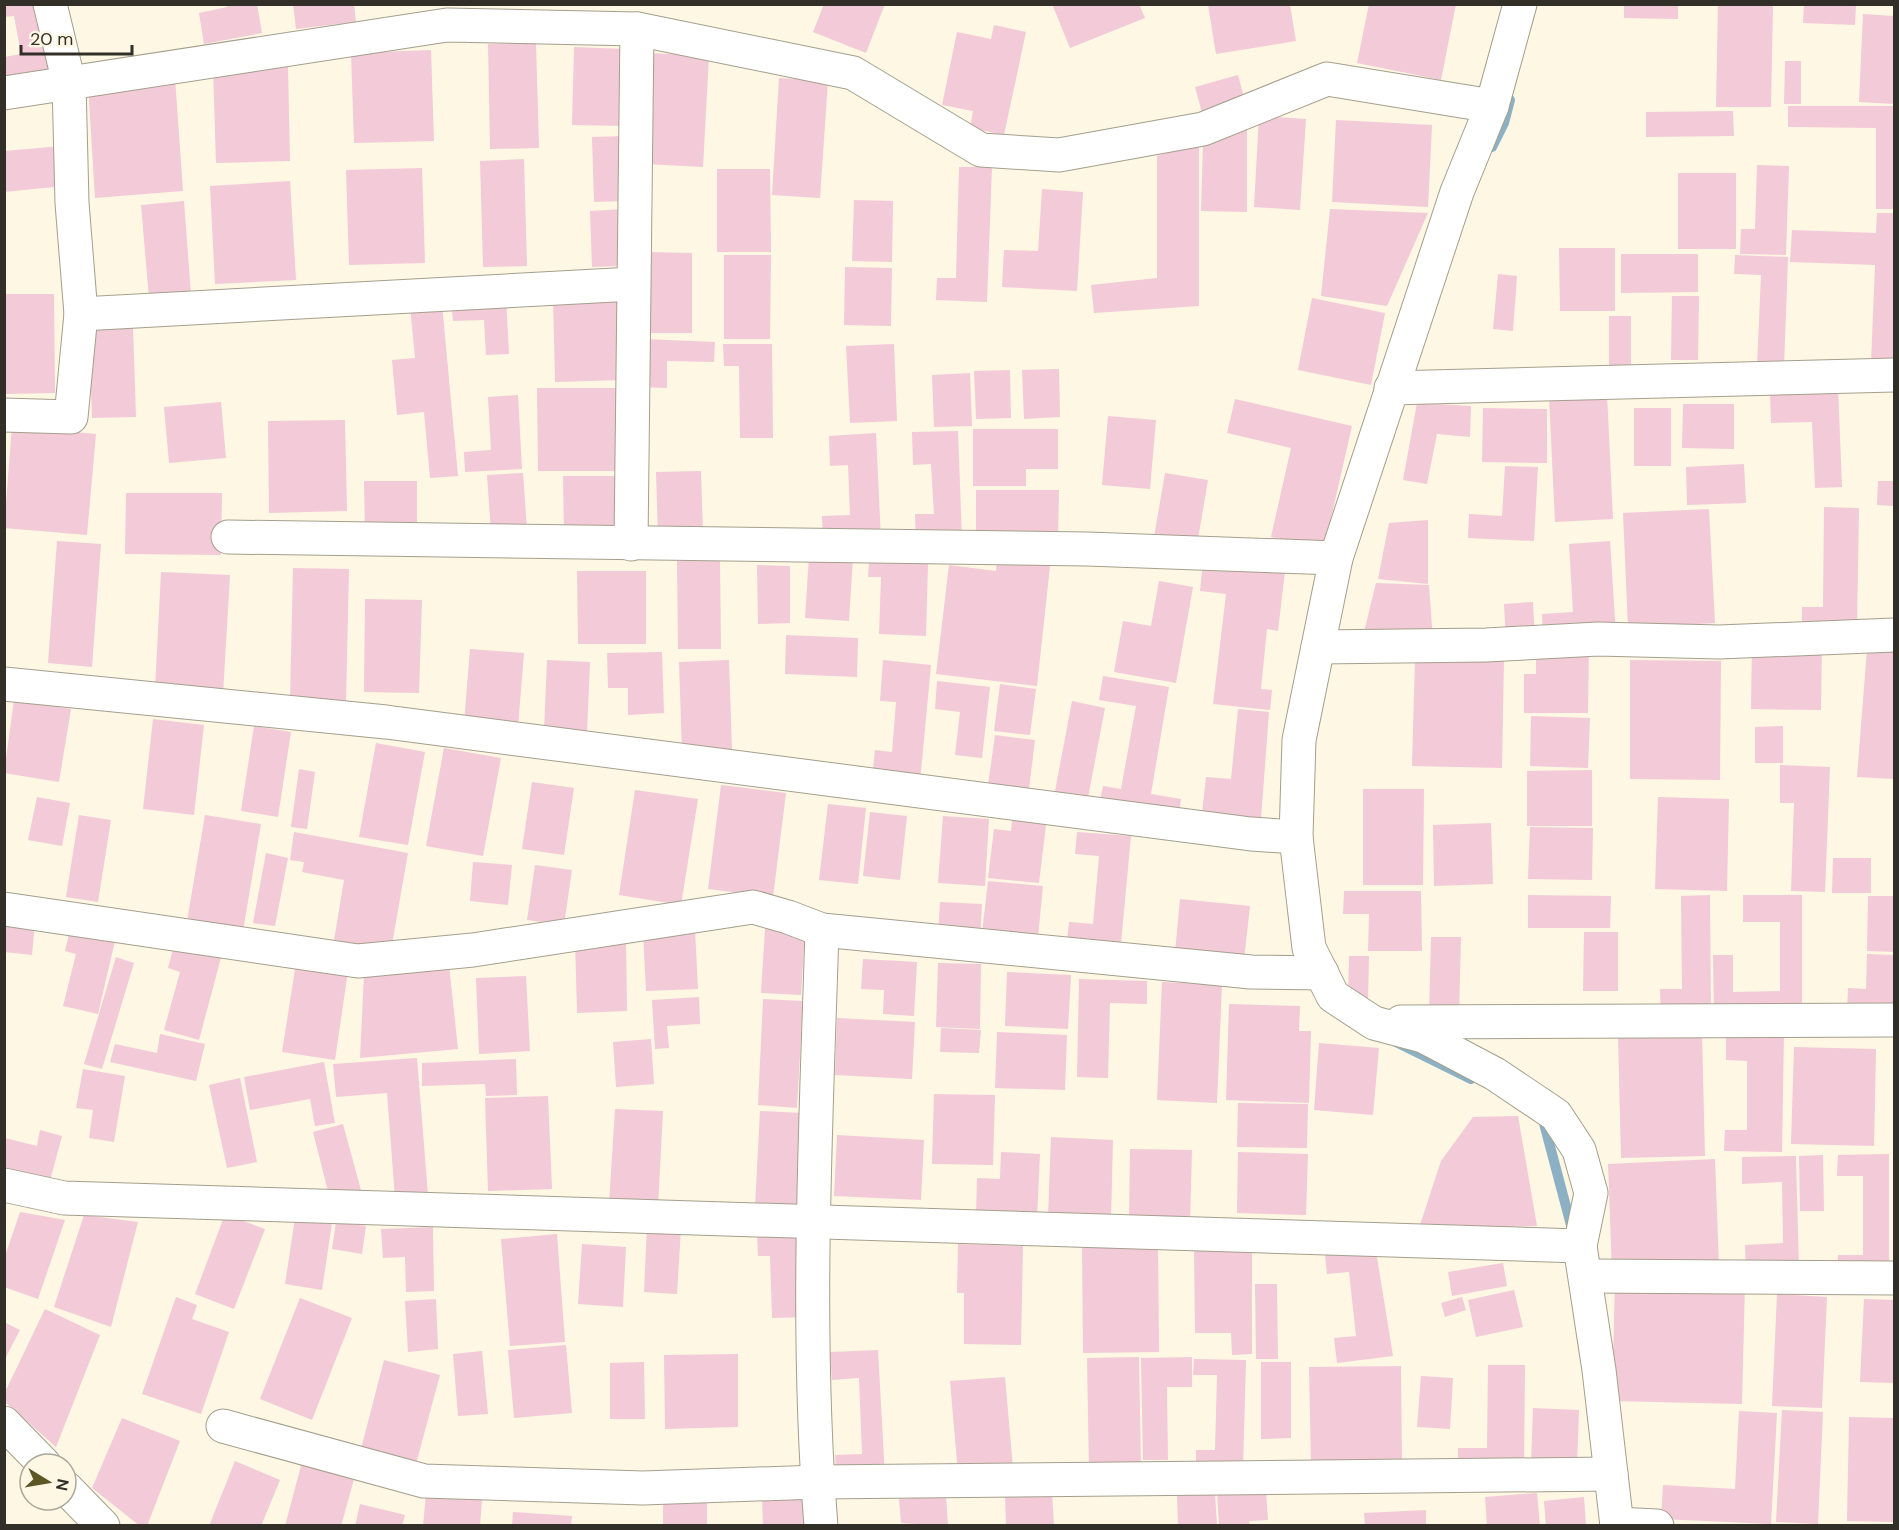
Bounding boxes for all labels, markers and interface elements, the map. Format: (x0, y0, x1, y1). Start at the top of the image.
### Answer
scale bar (21, 18, 132, 56)
text: 20 m (30, 27, 73, 51)
north arrow (18, 1452, 78, 1512)
text: N (51, 1477, 74, 1492)

